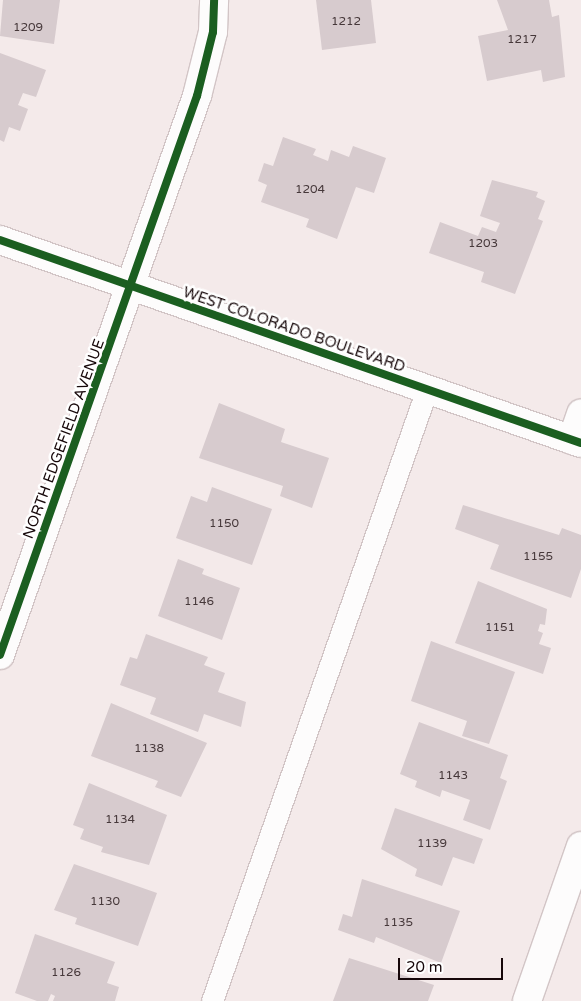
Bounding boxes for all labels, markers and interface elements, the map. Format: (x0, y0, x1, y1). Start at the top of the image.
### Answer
house number: 1212 (331, 15, 361, 29)
house number: 1209 (13, 21, 43, 35)
house number: 1217 (507, 33, 537, 47)
house number: 1204 (295, 183, 325, 197)
house number: 1203 (468, 237, 498, 251)
street label: WEST COLORADO BOULEVARD (181, 283, 407, 377)
street label: NORTH EDGEFIELD AVENUE (19, 337, 109, 541)
house number: 1150 (209, 517, 239, 531)
house number: 1155 (523, 550, 553, 564)
house number: 1146 (184, 595, 214, 609)
house number: 1151 (485, 621, 515, 635)
house number: 1138 (134, 742, 164, 756)
house number: 1143 (438, 769, 468, 783)
house number: 1134 (105, 813, 135, 827)
house number: 1139 (417, 837, 447, 851)
house number: 1130 (90, 895, 120, 909)
house number: 1135 (383, 916, 413, 930)
scale bar (401, 948, 506, 980)
text: 20 m (406, 958, 443, 976)
house number: 1126 (51, 966, 81, 980)

